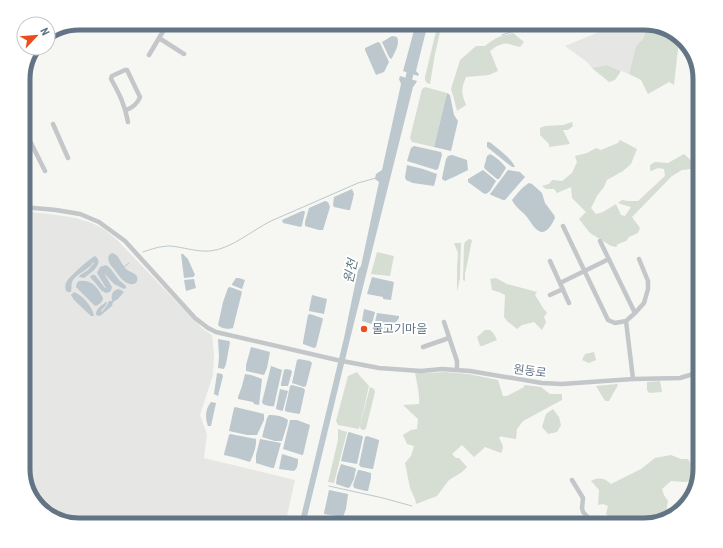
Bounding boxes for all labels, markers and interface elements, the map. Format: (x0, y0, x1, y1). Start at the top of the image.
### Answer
north arrow (16, 16, 56, 56)
text: N (37, 26, 52, 38)
water label: 원천 (340, 257, 361, 284)
place label: 물고기마을 (372, 322, 427, 336)
marker: 물고기마을 (359, 324, 369, 334)
street label: 원동로 (513, 362, 547, 380)

